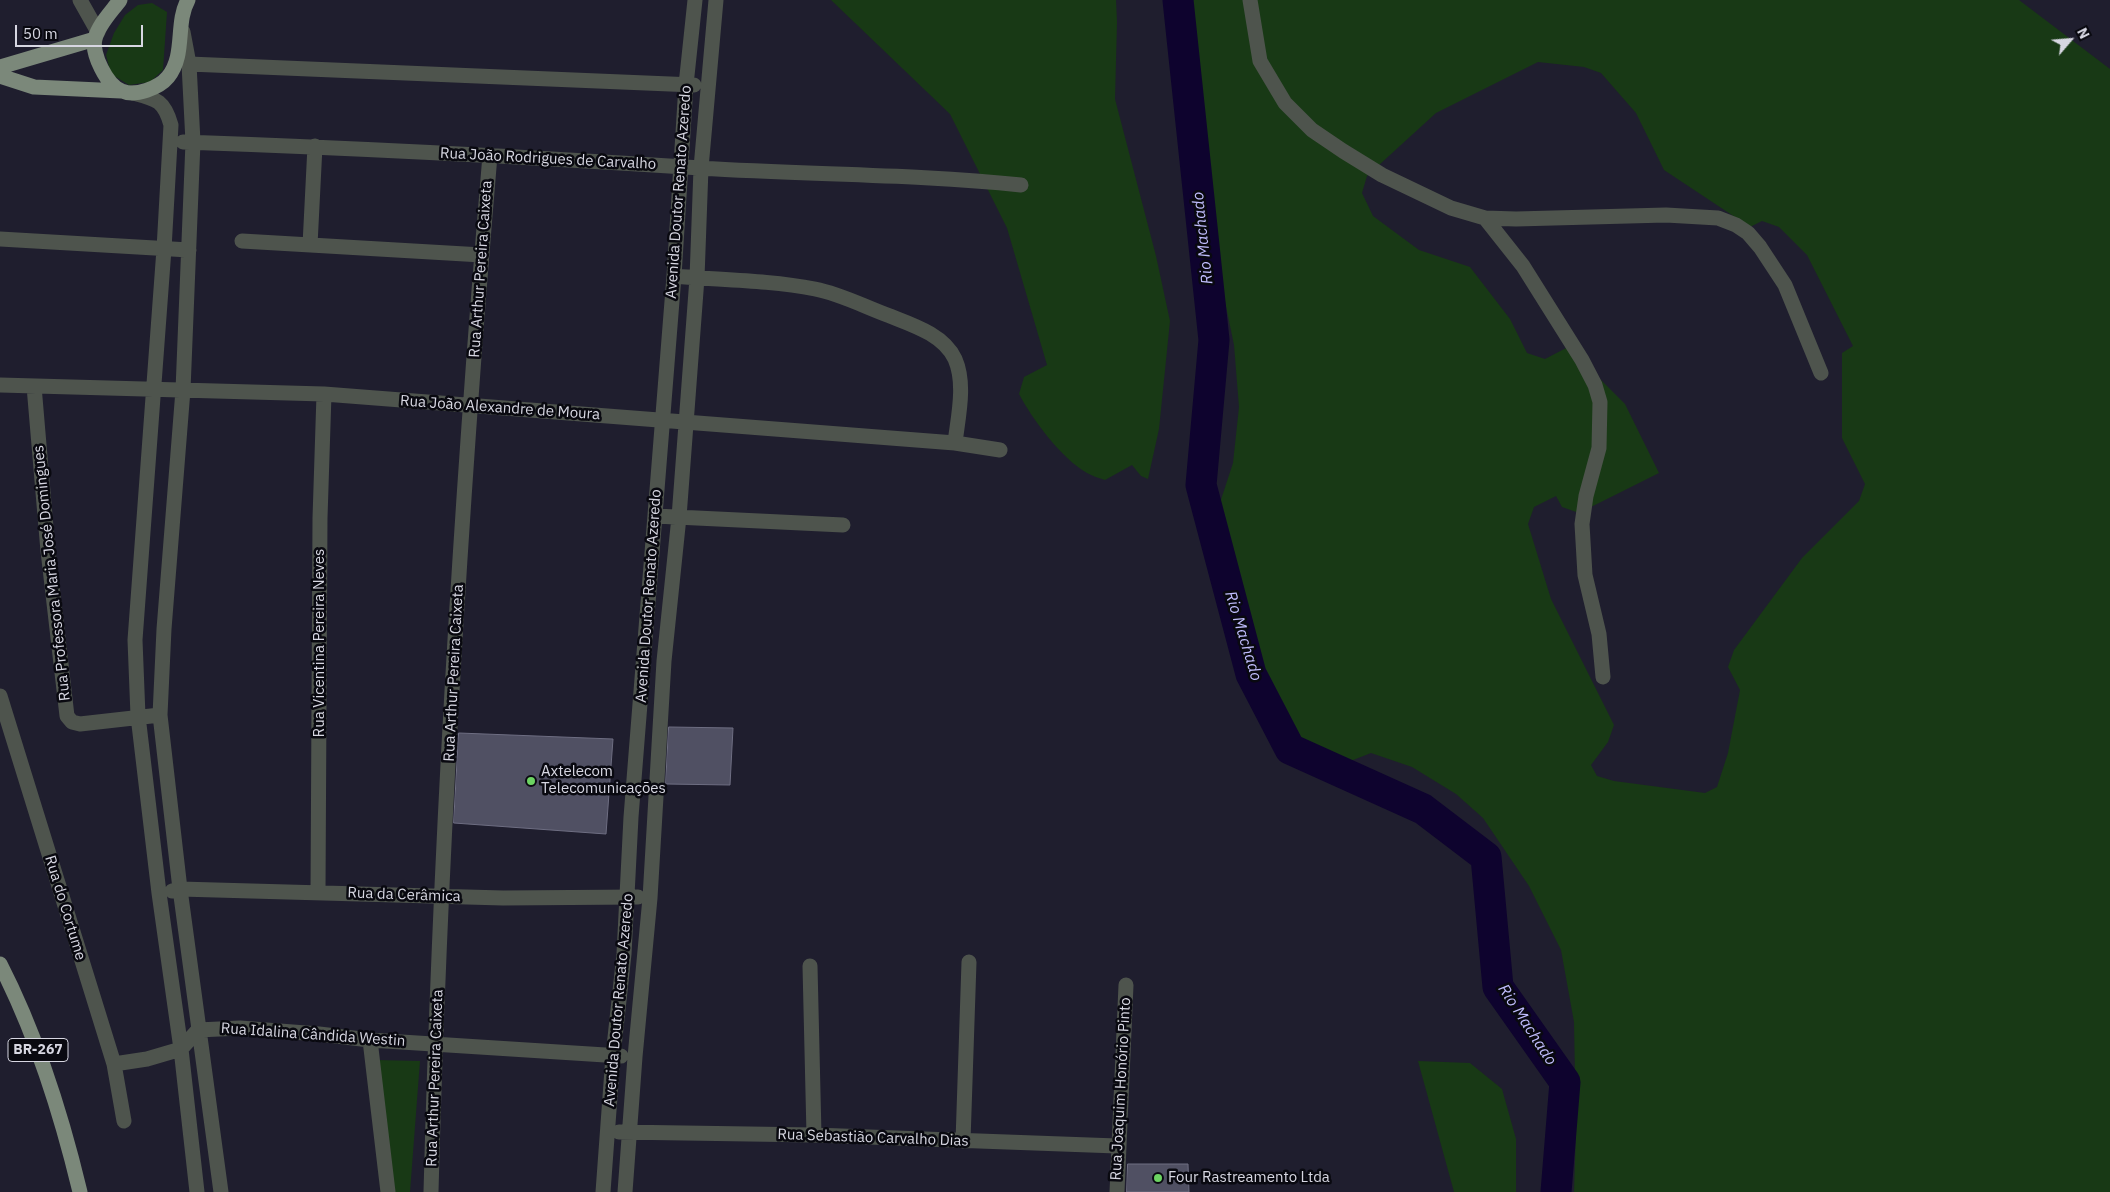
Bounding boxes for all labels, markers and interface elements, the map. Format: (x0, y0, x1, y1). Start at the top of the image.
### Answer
scale bar (18, 15, 145, 47)
north arrow (2045, 15, 2095, 65)
text: 50 m (23, 24, 58, 43)
text: N (2073, 25, 2094, 42)
street label: Avenida Doutor Renato Azeredo (663, 85, 695, 299)
street label: Rua João Rodrigues de Carvalho (439, 144, 657, 174)
street label: Rua Arthur Pereira Caixeta (466, 180, 496, 358)
water label: Rio Machado (1189, 191, 1217, 285)
street label: Rua João Alexandre de Moura (399, 392, 601, 424)
street label: Rua Professora Maria José Domingues (30, 444, 74, 702)
street label: Avenida Doutor Renato Azeredo (633, 489, 665, 703)
street label: Rua Vicentina Pereira Neves (311, 549, 329, 737)
street label: Rua Arthur Pereira Caixeta (440, 584, 468, 762)
water label: Rio Machado (1220, 589, 1266, 683)
place label: Axtelecom Telecomunicações (541, 763, 666, 798)
marker: Axtelecom Telecomunicações (525, 775, 537, 787)
street label: Rua do Cortume (41, 853, 89, 963)
street label: Rua da Cerâmica (347, 884, 461, 906)
street label: Avenida Doutor Renato Azeredo (601, 893, 637, 1107)
water label: Rio Machado (1494, 981, 1560, 1069)
street label: Rua Arthur Pereira Caixeta (423, 989, 447, 1167)
street label: Rua Joaquim Honório Pinto (1107, 997, 1135, 1181)
street label: Rua Idalina Cândida Westin (220, 1020, 406, 1050)
road number: BR-267 (8, 1038, 68, 1062)
street label: Rua Sebastião Carvalho Dias (777, 1126, 969, 1150)
place label: Four Rastreamento Ltda (1168, 1169, 1330, 1187)
marker: Four Rastreamento Ltda (1152, 1172, 1164, 1184)

